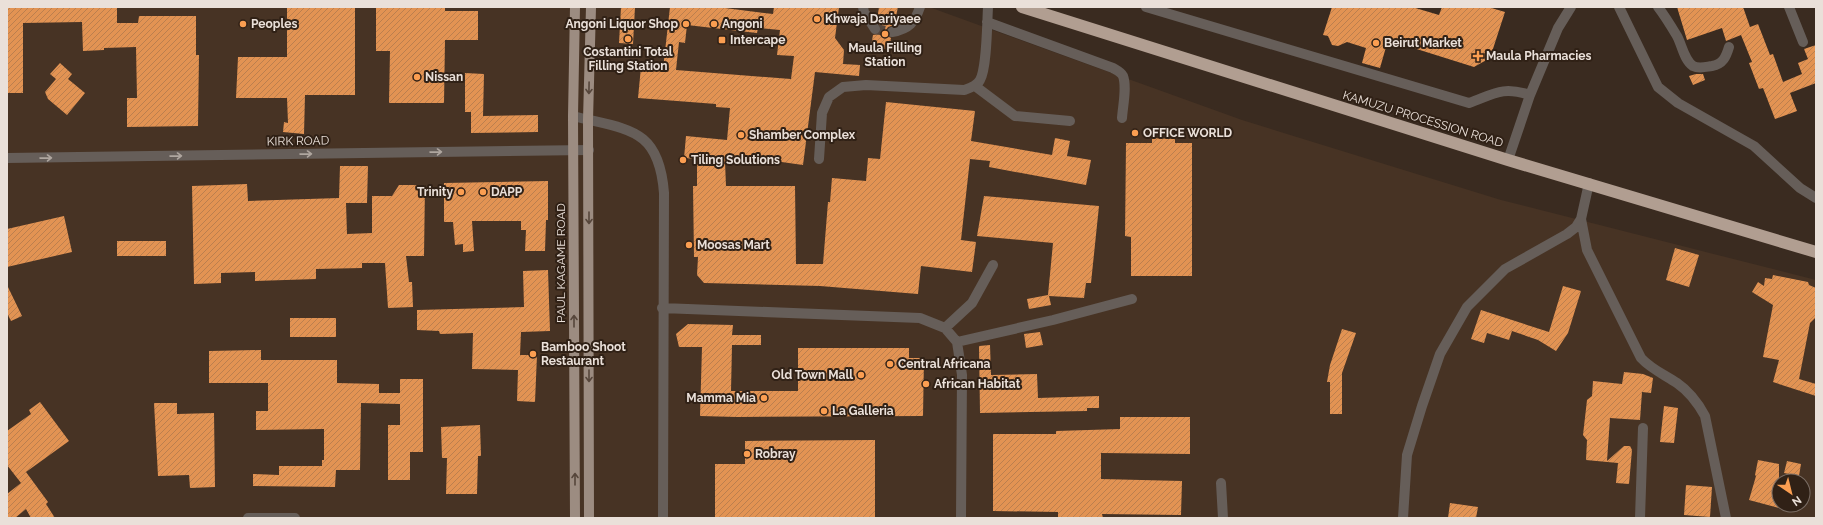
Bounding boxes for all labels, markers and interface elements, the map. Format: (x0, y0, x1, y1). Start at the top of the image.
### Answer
place label: Khwaja Dariyaee (825, 12, 921, 26)
marker: Khwaja Dariyaee (812, 14, 822, 24)
place label: Peoples (251, 17, 297, 31)
place label: Angoni Liquor Shop (566, 17, 678, 31)
place label: Angoni (722, 17, 763, 31)
marker: Peoples (238, 19, 248, 29)
marker: Angoni Liquor Shop (681, 19, 691, 29)
marker: Angoni (709, 19, 719, 29)
marker: Maula Filling Station (880, 29, 890, 39)
place label: Intercape (730, 33, 785, 47)
marker: Costantini Total Filling Station (623, 34, 633, 44)
marker: Intercape (717, 35, 727, 45)
place label: Beirut Market (1384, 36, 1462, 50)
marker: Beirut Market (1371, 38, 1381, 48)
place label: Maula Filling Station (848, 41, 922, 69)
place label: Costantini Total Filling Station (583, 45, 673, 73)
place label: Maula Pharmacies (1486, 49, 1592, 63)
marker: Maula Pharmacies (1473, 51, 1483, 61)
place label: Nissan (425, 70, 463, 84)
marker: Nissan (412, 72, 422, 82)
one-way arrow (585, 81, 593, 94)
street label: KAMUZU PROCESSION ROAD (1341, 88, 1505, 150)
place label: OFFICE WORLD (1143, 126, 1233, 140)
place label: Shamber Complex (749, 128, 856, 142)
marker: OFFICE WORLD (1130, 128, 1140, 138)
marker: Shamber Complex (736, 130, 746, 140)
street label: KIRK ROAD (267, 133, 330, 149)
one-way arrow (429, 148, 442, 156)
one-way arrow (299, 150, 312, 158)
one-way arrow (169, 152, 182, 160)
place label: Tiling Solutions (691, 153, 780, 167)
one-way arrow (39, 154, 52, 162)
marker: Tiling Solutions (678, 155, 688, 165)
place label: Trinity (417, 185, 453, 199)
place label: DAPP (491, 185, 523, 199)
marker: Trinity (456, 187, 466, 197)
marker: DAPP (478, 187, 488, 197)
street label: PAUL KAGAME ROAD (554, 203, 568, 323)
one-way arrow (585, 211, 593, 224)
place label: Moosas Mart (697, 238, 770, 252)
marker: Moosas Mart (684, 240, 694, 250)
one-way arrow (570, 315, 578, 328)
place label: Bamboo Shoot Restaurant (541, 340, 626, 368)
marker: Bamboo Shoot Restaurant (528, 349, 538, 359)
place label: Central Africana (898, 357, 991, 371)
marker: Central Africana (885, 359, 895, 369)
place label: Old Town Mall (772, 368, 853, 382)
one-way arrow (585, 369, 593, 382)
marker: Old Town Mall (856, 370, 866, 380)
place label: African Habitat (934, 377, 1021, 391)
marker: African Habitat (921, 379, 931, 389)
place label: Mamma Mia (686, 391, 756, 405)
marker: Mamma Mia (759, 393, 769, 403)
place label: La Galleria (832, 404, 894, 418)
marker: La Galleria (819, 406, 829, 416)
place label: Robray (755, 447, 796, 461)
marker: Robray (742, 449, 752, 459)
one-way arrow (571, 473, 579, 486)
north arrow (1771, 473, 1811, 513)
text: N (1789, 493, 1804, 509)

